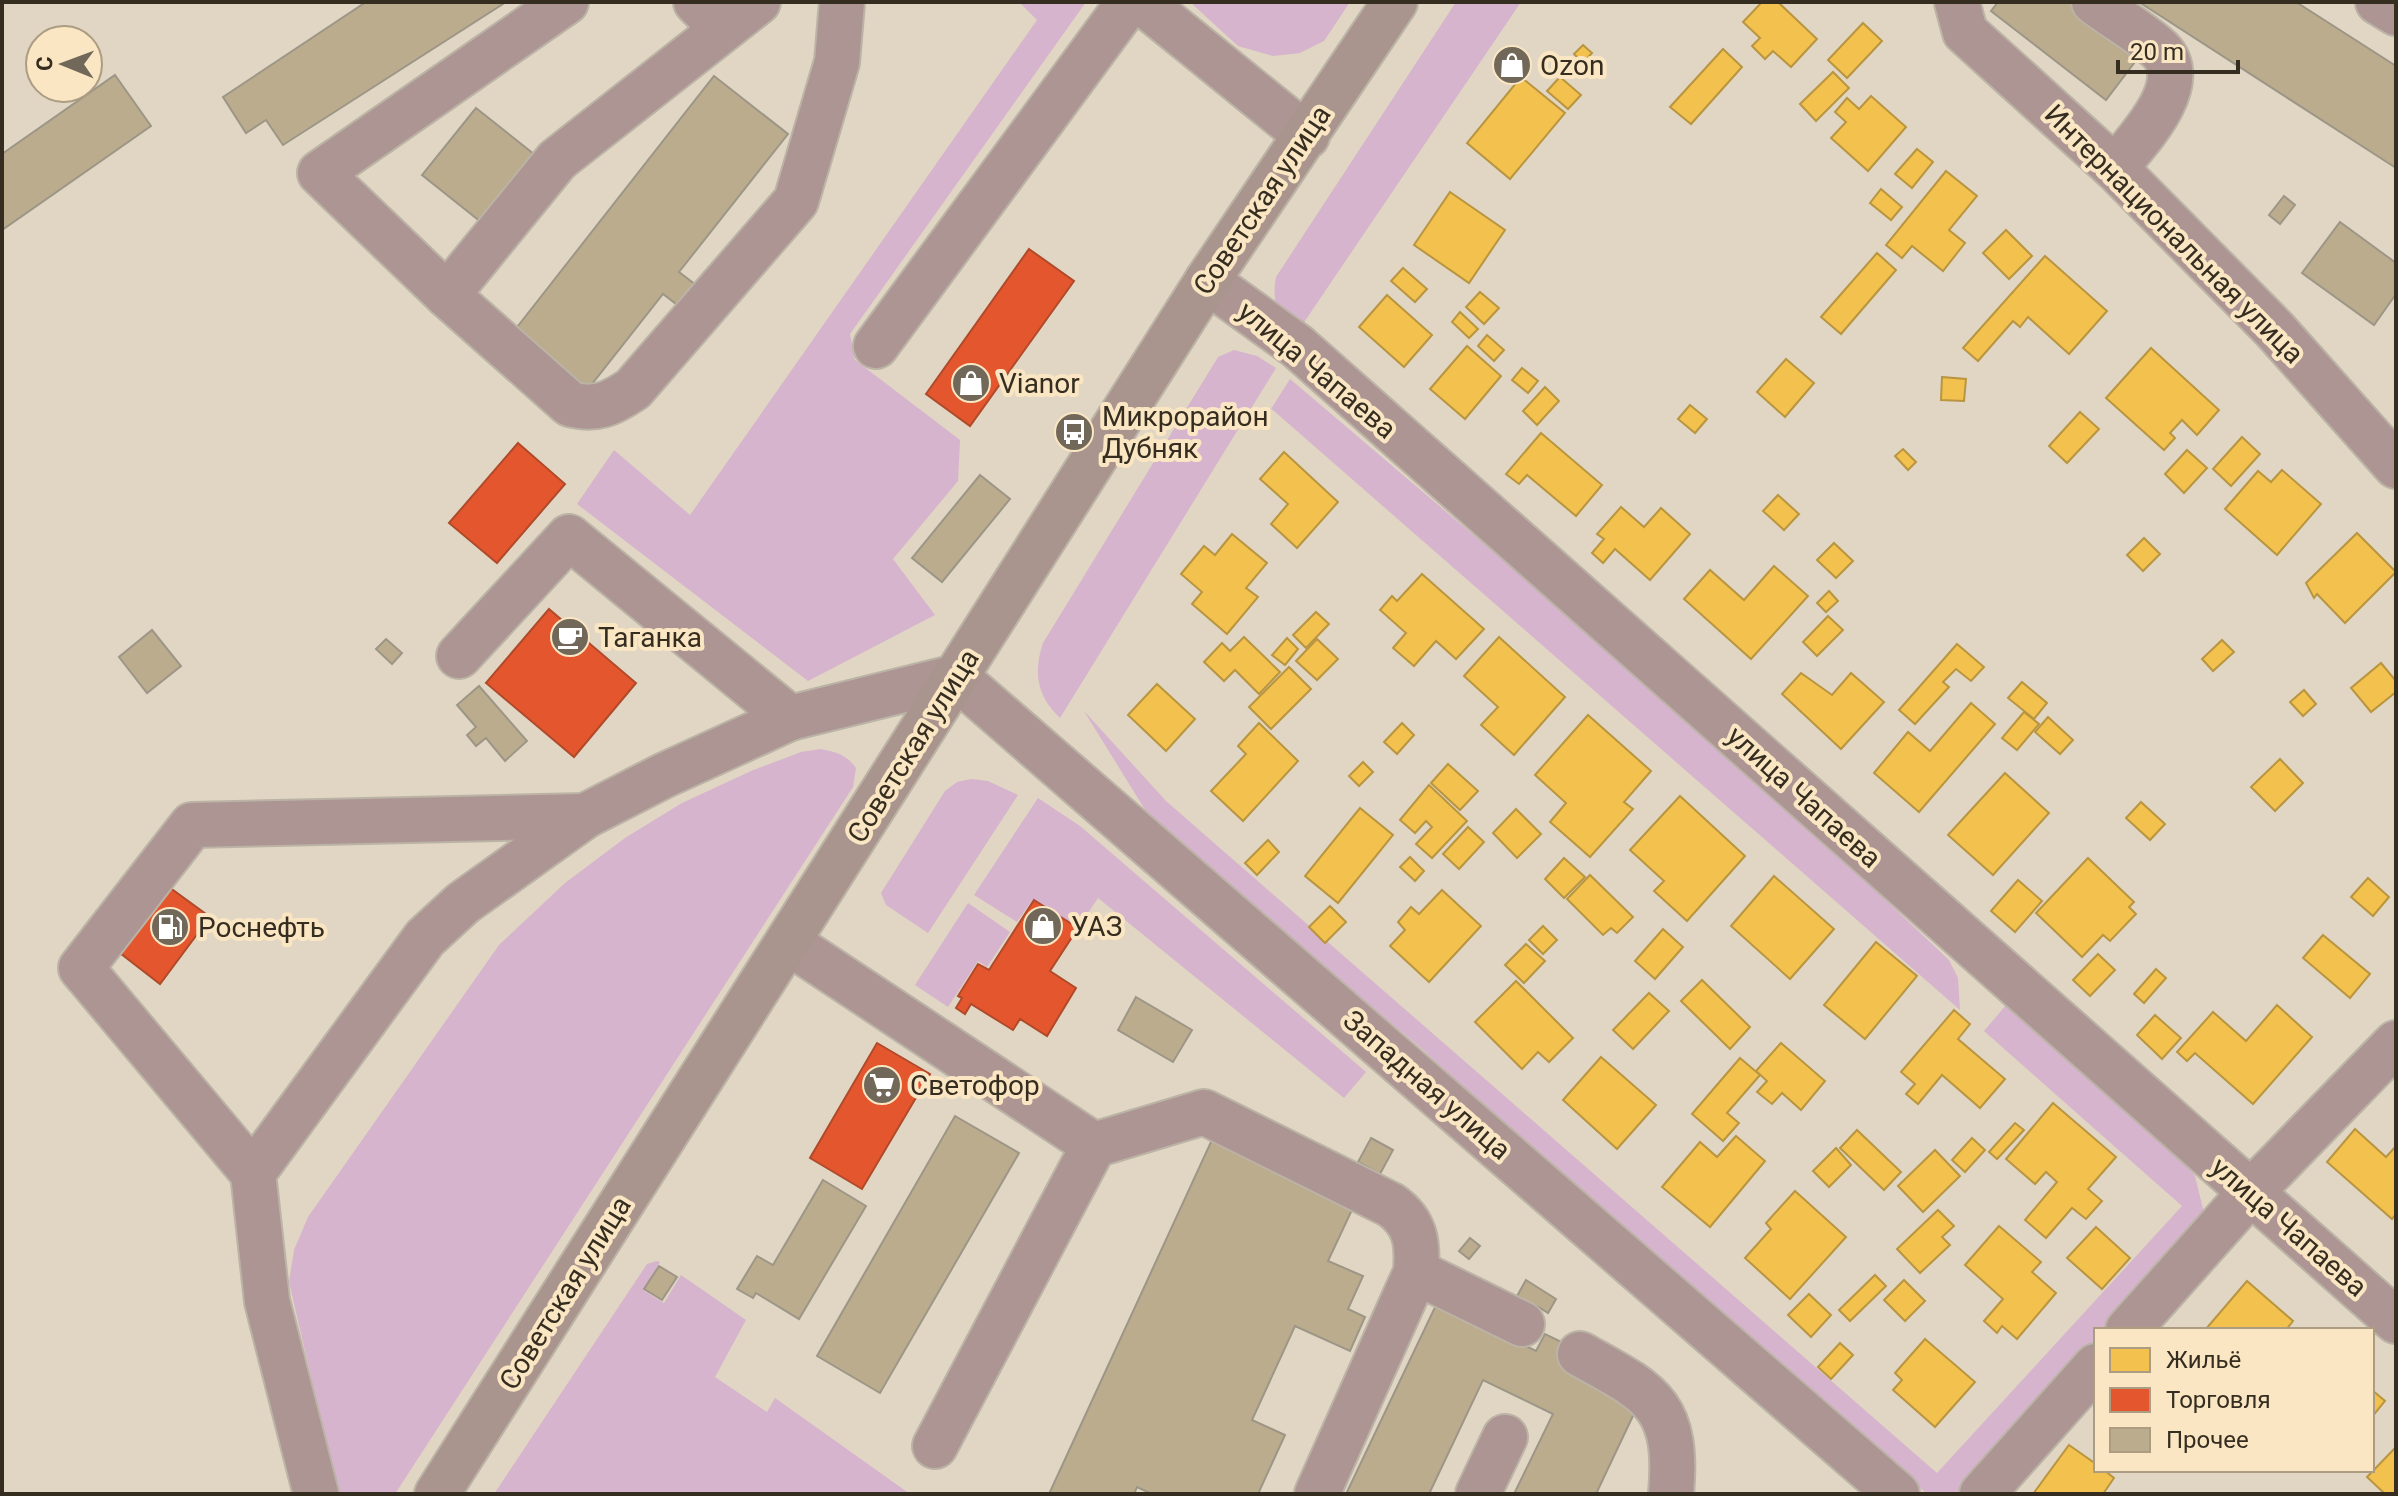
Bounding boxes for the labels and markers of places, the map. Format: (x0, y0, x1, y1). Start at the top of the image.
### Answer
shop icon: Ozon (1491, 44, 1533, 86)
place label: Ozon (1540, 49, 1604, 82)
shop icon: Vianor (950, 362, 992, 404)
place label: Vianor (999, 367, 1080, 400)
place label: Микрорайон Дубняк (1102, 400, 1269, 465)
bus stop icon: Микрорайон Дубняк (1053, 411, 1095, 453)
cafe icon: Таганка (549, 616, 591, 658)
place label: Таганка (598, 621, 702, 654)
shop icon: УАЗ (1022, 905, 1064, 947)
fuel station icon: Роснефть (149, 906, 191, 948)
place label: УАЗ (1071, 910, 1122, 943)
place label: Роснефть (198, 911, 325, 944)
supermarket icon: Светофор (861, 1064, 903, 1106)
place label: Светофор (910, 1069, 1040, 1102)

